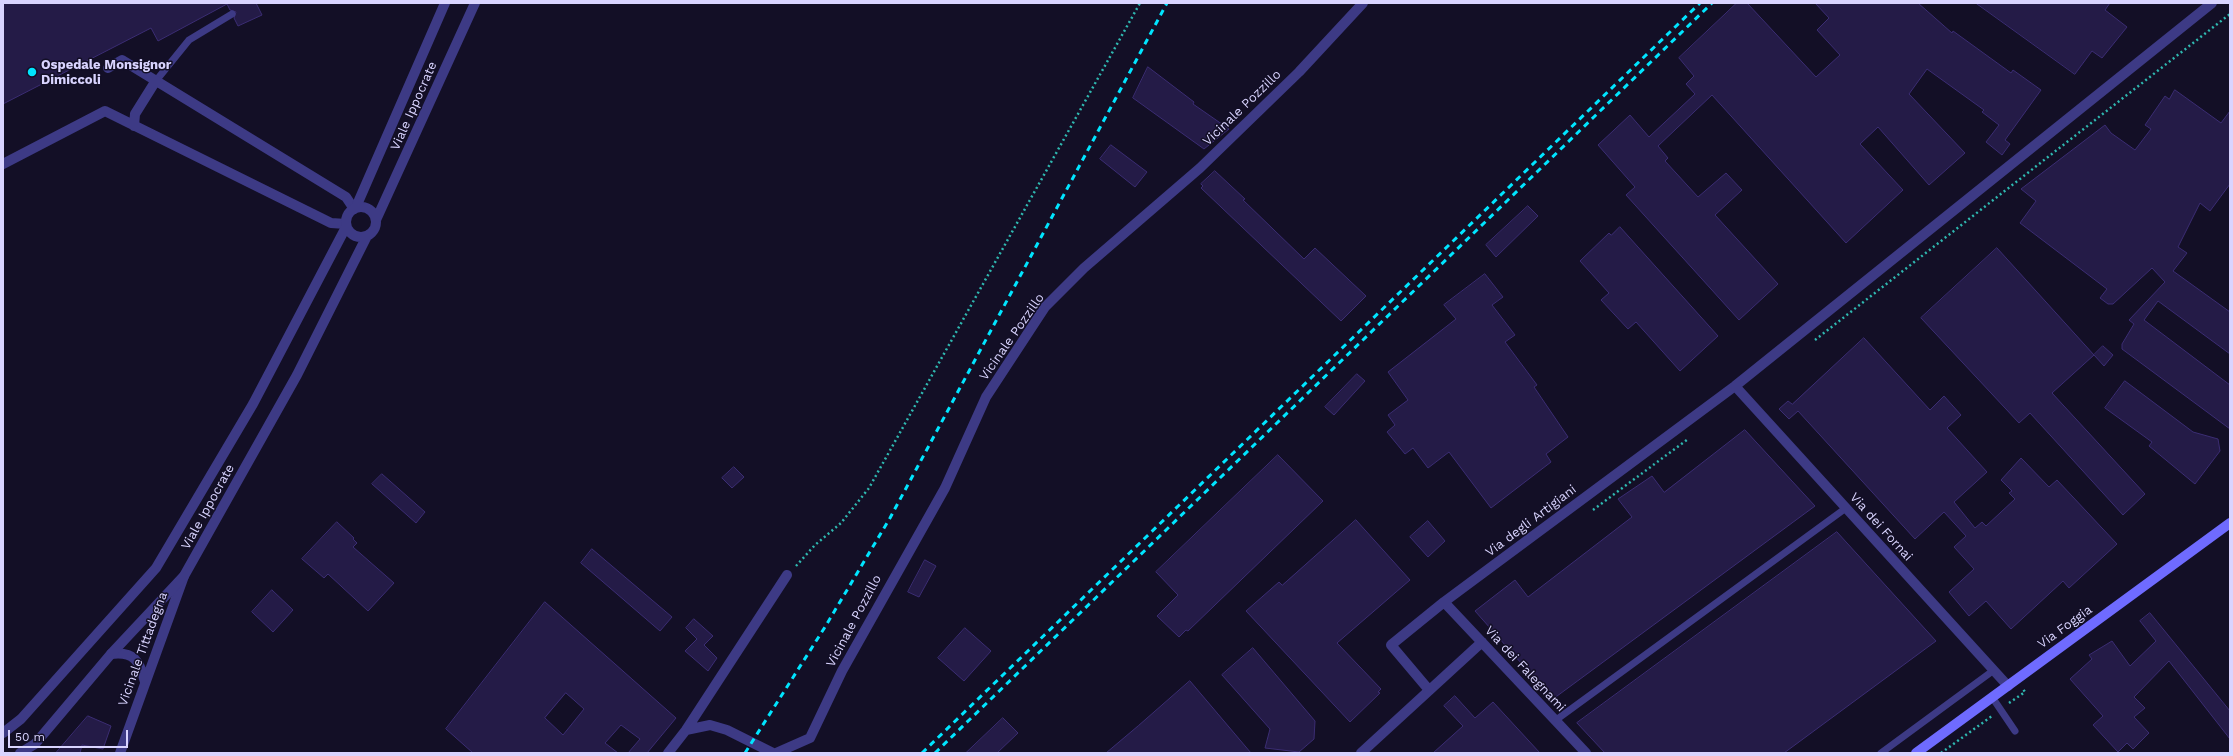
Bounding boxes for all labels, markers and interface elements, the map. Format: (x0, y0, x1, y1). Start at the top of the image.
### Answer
place label: Ospedale Monsignor Dimiccoli (41, 57, 171, 88)
street label: Viale Ippocrate (387, 59, 441, 153)
marker: Ospedale Monsignor Dimiccoli (26, 66, 38, 78)
street label: Vicinale Pozzillo (1200, 67, 1284, 149)
street label: Vicinale Pozzillo (976, 291, 1048, 383)
street label: Viale Ippocrate (178, 461, 238, 553)
street label: Via degli Artigiani (1482, 482, 1580, 560)
street label: Via dei Fornai (1846, 490, 1916, 564)
street label: Vicinale Pozzillo (823, 572, 885, 670)
street label: Vicinale Tittadegna (115, 590, 171, 708)
street label: Via Foggia (2035, 602, 2095, 652)
street label: Via dei Falegnami (1481, 623, 1569, 715)
scale bar (10, 722, 130, 748)
text: 50 m (15, 730, 45, 744)

